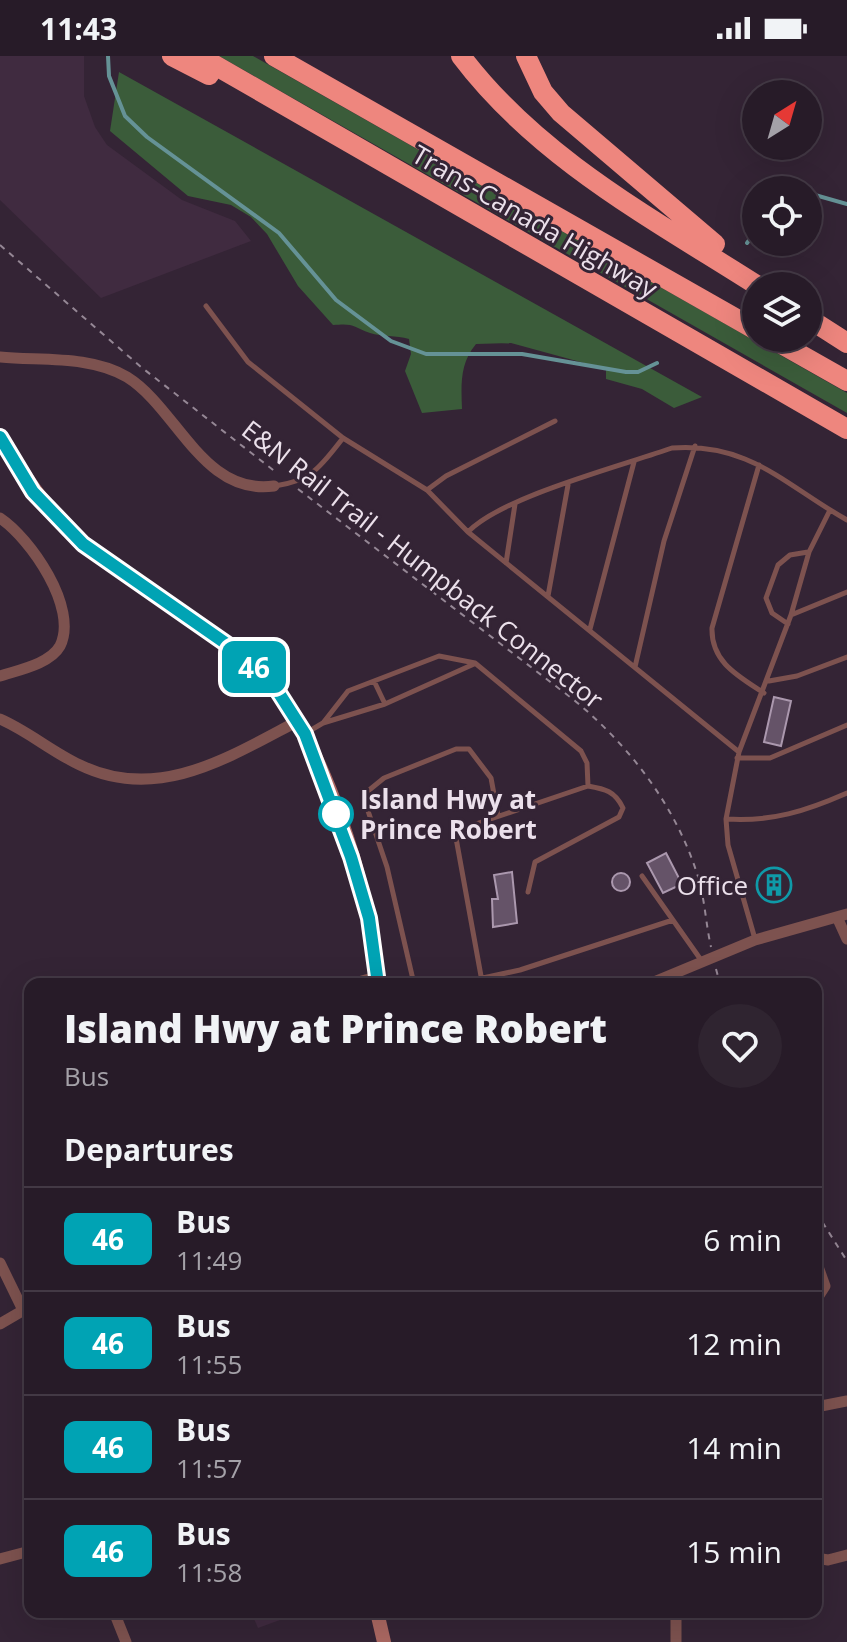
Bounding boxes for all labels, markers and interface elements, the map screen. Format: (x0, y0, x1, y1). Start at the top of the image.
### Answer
text: 11:43 (40, 8, 117, 49)
north arrow (742, 80, 822, 160)
map controls (742, 80, 822, 352)
street label: Trans-Canada Highway (406, 136, 665, 307)
button: locate (742, 176, 822, 256)
button: layers (742, 272, 822, 352)
street label: E&N Rail Trail - Humpback Connector (235, 412, 611, 717)
line badge: 46 (218, 641, 290, 693)
text: 46 (238, 648, 270, 686)
place label: Island Hwy at Prince Robert (360, 781, 537, 847)
marker: Island Hwy at Prince Robert (319, 797, 353, 831)
building icon: Office (755, 866, 793, 904)
place label: Office (677, 867, 748, 903)
text: Island Hwy at Prince Robert (64, 1002, 607, 1054)
button: heart (698, 1004, 782, 1088)
text: Bus (64, 1058, 109, 1094)
text: Departures (64, 1129, 234, 1170)
text: Bus (176, 1201, 231, 1242)
text: 6 min (703, 1219, 782, 1260)
text: 46 (92, 1220, 124, 1258)
text: 11:49 (176, 1242, 242, 1278)
text: Bus (176, 1305, 231, 1346)
text: 12 min (686, 1323, 782, 1364)
text: 46 (92, 1324, 124, 1362)
text: 11:55 (176, 1346, 242, 1382)
text: Bus (176, 1409, 231, 1450)
text: 14 min (686, 1427, 782, 1468)
text: 46 (92, 1428, 124, 1466)
text: 11:57 (176, 1450, 242, 1486)
text: Bus (176, 1513, 231, 1554)
text: 15 min (686, 1531, 782, 1572)
text: 46 (92, 1532, 124, 1570)
text: 11:58 (176, 1554, 242, 1590)

